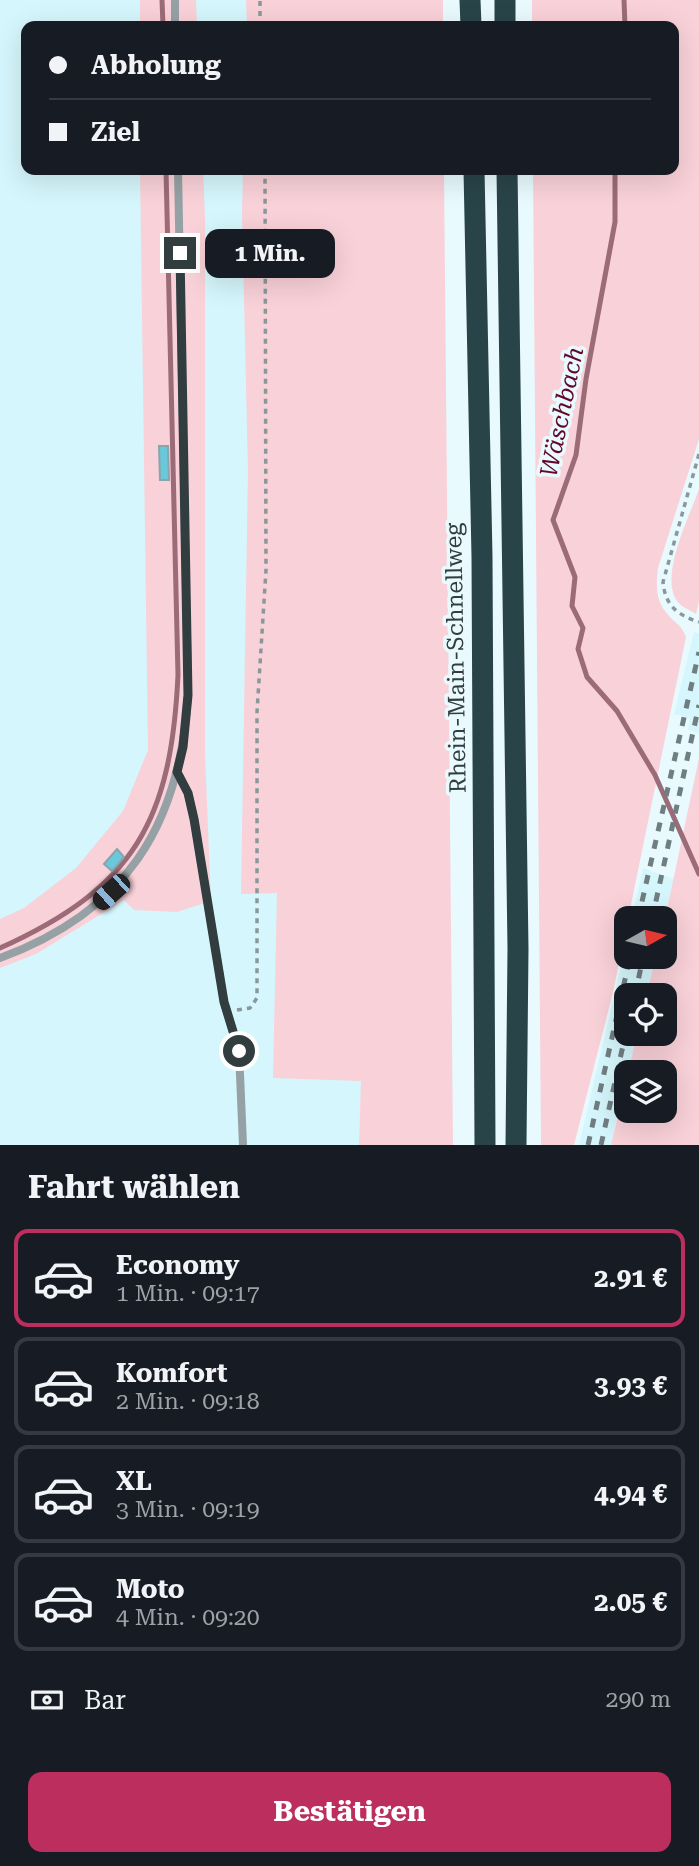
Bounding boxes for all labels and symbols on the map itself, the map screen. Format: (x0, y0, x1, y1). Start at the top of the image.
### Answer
callout: 1 Min. (204, 229, 334, 278)
route end (164, 237, 196, 269)
water label: Wäschbach (535, 344, 589, 480)
street label: Rhein-Main-Schnellweg (440, 523, 472, 793)
car (89, 870, 134, 914)
north arrow (614, 906, 677, 970)
route start (223, 1035, 255, 1067)

